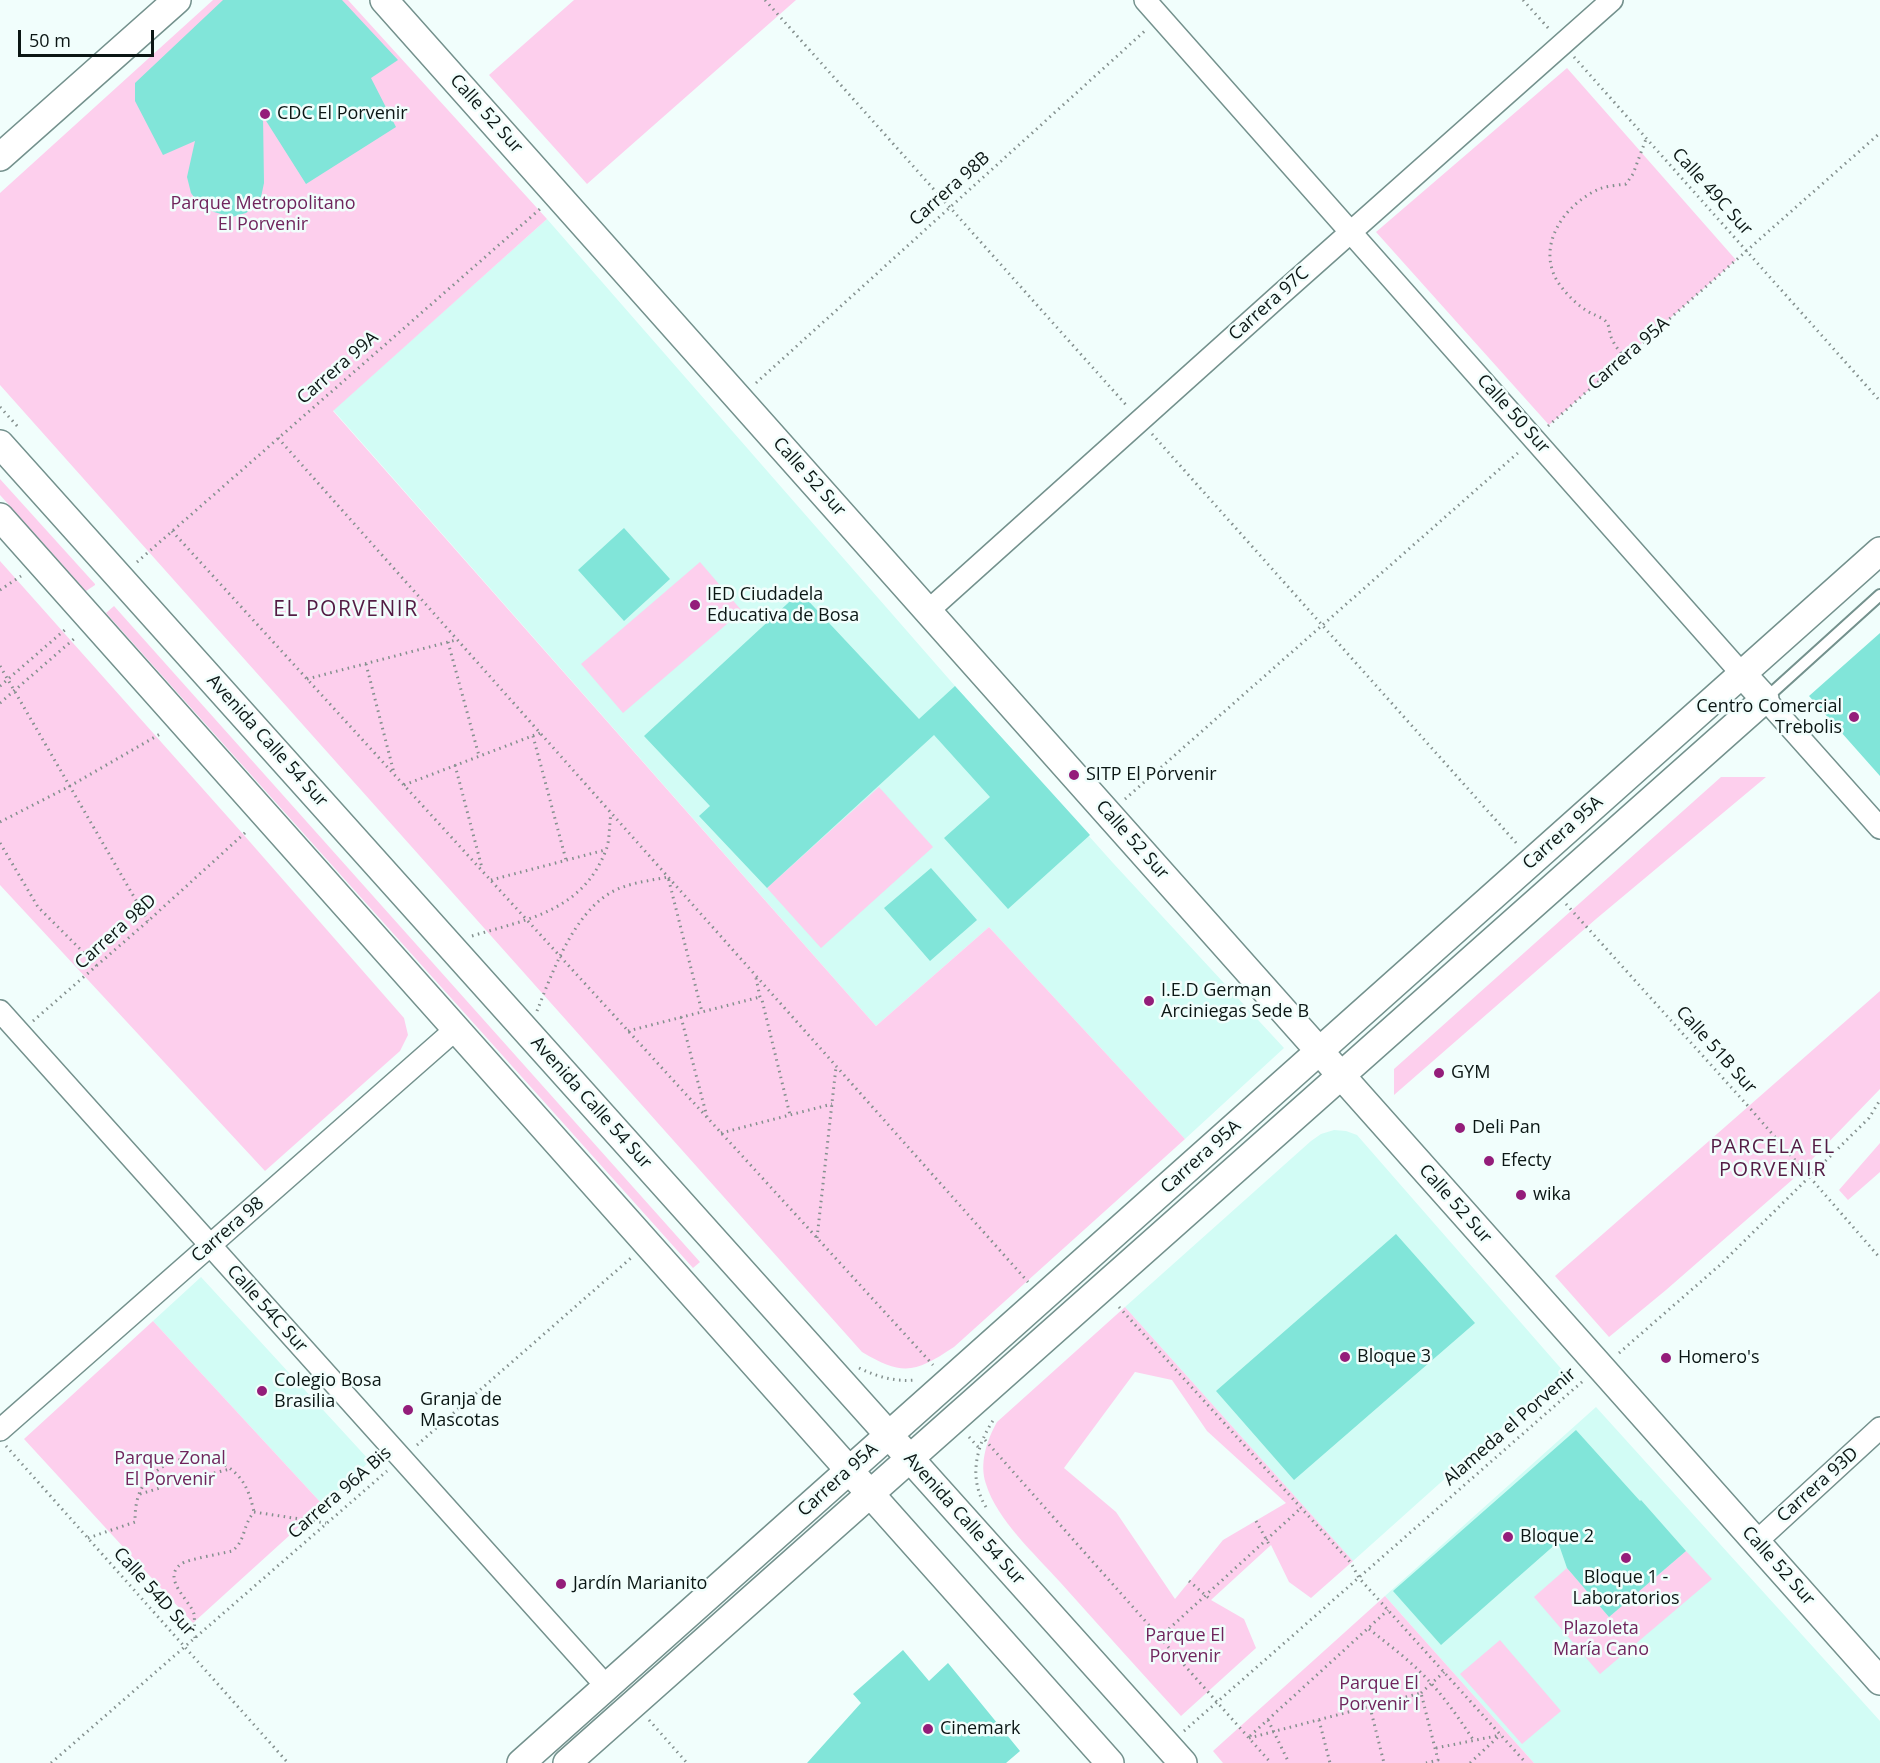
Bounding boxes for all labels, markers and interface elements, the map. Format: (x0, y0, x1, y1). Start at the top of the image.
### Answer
scale bar (21, 18, 158, 56)
text: 50 m (29, 28, 71, 52)
street label: Calle 52 Sur (445, 70, 527, 158)
place label: CDC El Porvenir (277, 103, 408, 125)
marker: CDC El Porvenir (258, 107, 272, 121)
street label: Calle 49C Sur (1667, 144, 1757, 240)
street label: Carrera 98B (905, 147, 995, 231)
park label: Parque Metropolitano El Porvenir (170, 193, 356, 236)
street label: Carrera 97C (1225, 262, 1313, 346)
street label: Carrera 95A (1584, 313, 1674, 395)
street label: Carrera 99A (293, 327, 383, 409)
street label: Calle 50 Sur (1472, 370, 1554, 458)
street label: Calle 52 Sur (768, 433, 850, 521)
place label: IED Ciudadela Educativa de Bosa (707, 584, 859, 626)
district label: EL PORVENIR (273, 597, 419, 623)
marker: IED Ciudadela Educativa de Bosa (688, 598, 702, 612)
street label: Avenida Calle 54 Sur (202, 670, 332, 812)
place label: Centro Comercial Trebolis (1696, 696, 1842, 738)
marker: Centro Comercial Trebolis (1847, 710, 1861, 724)
place label: SITP El Porvenir (1086, 764, 1217, 786)
marker: SITP El Porvenir (1067, 768, 1081, 782)
street label: Carrera 95A (1519, 791, 1607, 875)
street label: Calle 52 Sur (1091, 796, 1173, 884)
street label: Carrera 98D (71, 890, 161, 974)
place label: I.E.D German Arciniegas Sede B (1161, 980, 1309, 1022)
marker: I.E.D German Arciniegas Sede B (1142, 994, 1156, 1008)
street label: Calle 51B Sur (1671, 1002, 1761, 1098)
street label: Avenida Calle 54 Sur (526, 1032, 656, 1174)
place label: GYM (1451, 1062, 1490, 1084)
marker: GYM (1432, 1066, 1446, 1080)
street label: Carrera 95A (1157, 1115, 1245, 1199)
place label: Deli Pan (1472, 1117, 1541, 1139)
marker: Deli Pan (1453, 1121, 1467, 1135)
district label: PARCELA EL PORVENIR (1710, 1135, 1836, 1182)
place label: Efecty (1501, 1150, 1551, 1172)
marker: Efecty (1482, 1154, 1496, 1168)
street label: Calle 52 Sur (1414, 1160, 1496, 1248)
place label: wika (1533, 1184, 1571, 1206)
marker: wika (1514, 1188, 1528, 1202)
street label: Carrera 98 (187, 1193, 269, 1267)
street label: Calle 54C Sur (222, 1261, 312, 1357)
place label: Bloque 3 (1357, 1346, 1431, 1368)
place label: Homero's (1678, 1347, 1760, 1369)
marker: Bloque 3 (1338, 1350, 1352, 1364)
marker: Homero's (1659, 1351, 1673, 1365)
street label: Alameda el Porvenir (1439, 1363, 1581, 1491)
place label: Colegio Bosa Brasilia (274, 1370, 382, 1412)
marker: Colegio Bosa Brasilia (255, 1384, 269, 1398)
place label: Granja de Mascotas (420, 1389, 502, 1432)
marker: Granja de Mascotas (401, 1403, 415, 1417)
street label: Carrera 95A (794, 1438, 882, 1522)
street label: Carrera 96A Bis (284, 1442, 396, 1544)
street label: Carrera 93D (1773, 1443, 1863, 1527)
park label: Parque Zonal El Porvenir (114, 1448, 226, 1490)
street label: Avenida Calle 54 Sur (899, 1448, 1029, 1590)
street label: Calle 52 Sur (1737, 1522, 1819, 1610)
place label: Bloque 2 (1520, 1526, 1594, 1548)
marker: Bloque 2 (1501, 1530, 1515, 1544)
street label: Calle 54D Sur (109, 1543, 199, 1641)
marker: Bloque 1 - Laboratorios (1619, 1551, 1633, 1565)
place label: Bloque 1 - Laboratorios (1572, 1567, 1680, 1610)
place label: Jardín Marianito (573, 1573, 707, 1595)
marker: Jardín Marianito (554, 1577, 568, 1591)
park label: Plazoleta María Cano (1553, 1618, 1649, 1660)
park label: Parque El Porvenir (1145, 1625, 1225, 1668)
park label: Parque El Porvenir I (1339, 1673, 1419, 1716)
place label: Cinemark (940, 1718, 1021, 1740)
marker: Cinemark (921, 1722, 935, 1736)

